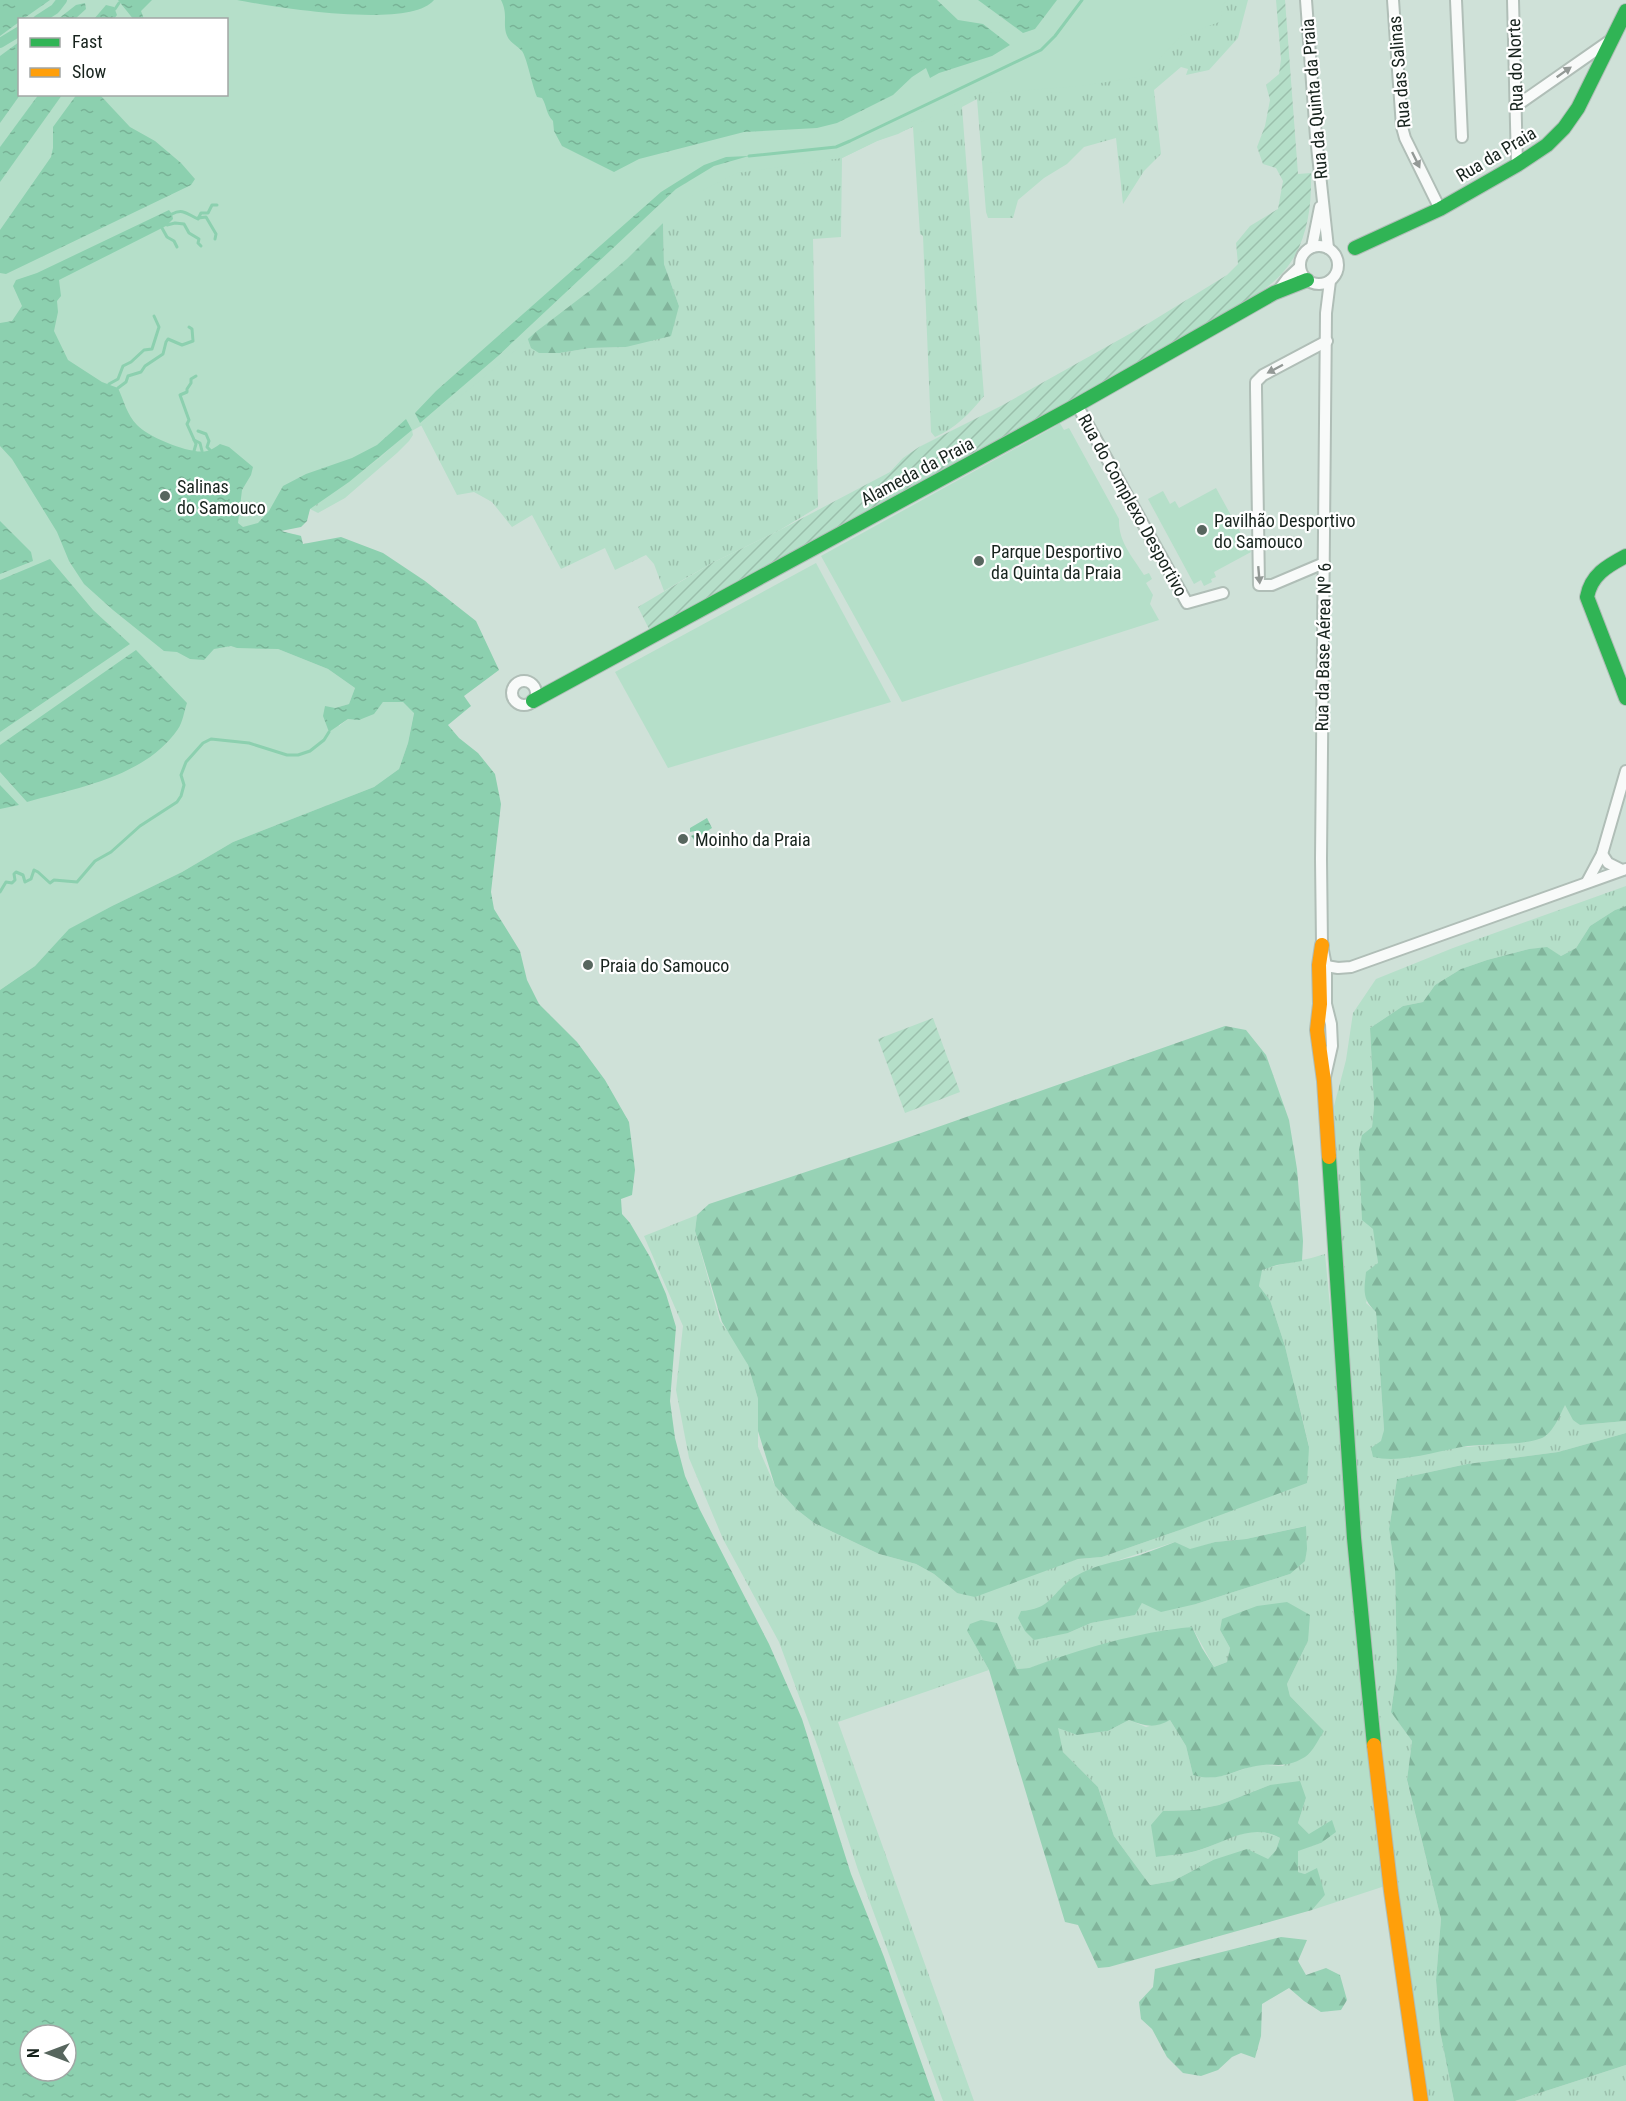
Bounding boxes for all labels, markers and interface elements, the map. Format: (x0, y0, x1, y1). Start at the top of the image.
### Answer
street label: Rua das Salinas (1384, 15, 1414, 129)
legend (18, 18, 228, 96)
street label: Rua da Quinta da Praia (1297, 18, 1331, 180)
street label: Rua do Norte (1503, 18, 1527, 112)
text: Fast (72, 31, 103, 52)
text: Slow (72, 61, 107, 82)
one-way arrow (1555, 66, 1571, 78)
street label: Rua da Praia (1452, 122, 1540, 186)
one-way arrow (1411, 152, 1421, 169)
one-way arrow (1267, 364, 1284, 374)
street label: Rua do Complexo Desportivo (1074, 410, 1192, 600)
street label: Alameda da Praia (857, 432, 977, 510)
place label: Salinas do Samouco (177, 476, 266, 518)
marker: Salinas do Samouco (158, 489, 172, 503)
place label: Pavilhão Desportivo do Samouco (1214, 510, 1356, 552)
marker: Pavilhão Desportivo do Samouco (1195, 523, 1209, 537)
place label: Parque Desportivo da Quinta da Praia (991, 541, 1122, 583)
marker: Parque Desportivo da Quinta da Praia (972, 554, 986, 568)
street label: Rua da Base Aérea Nº 6 (1311, 562, 1335, 732)
one-way arrow (1254, 565, 1263, 584)
place label: Moinho da Praia (695, 829, 811, 850)
marker: Moinho da Praia (676, 832, 690, 846)
place label: Praia do Samouco (600, 955, 729, 976)
marker: Praia do Samouco (581, 958, 595, 972)
north arrow (18, 2023, 78, 2083)
text: N (24, 2048, 43, 2058)

